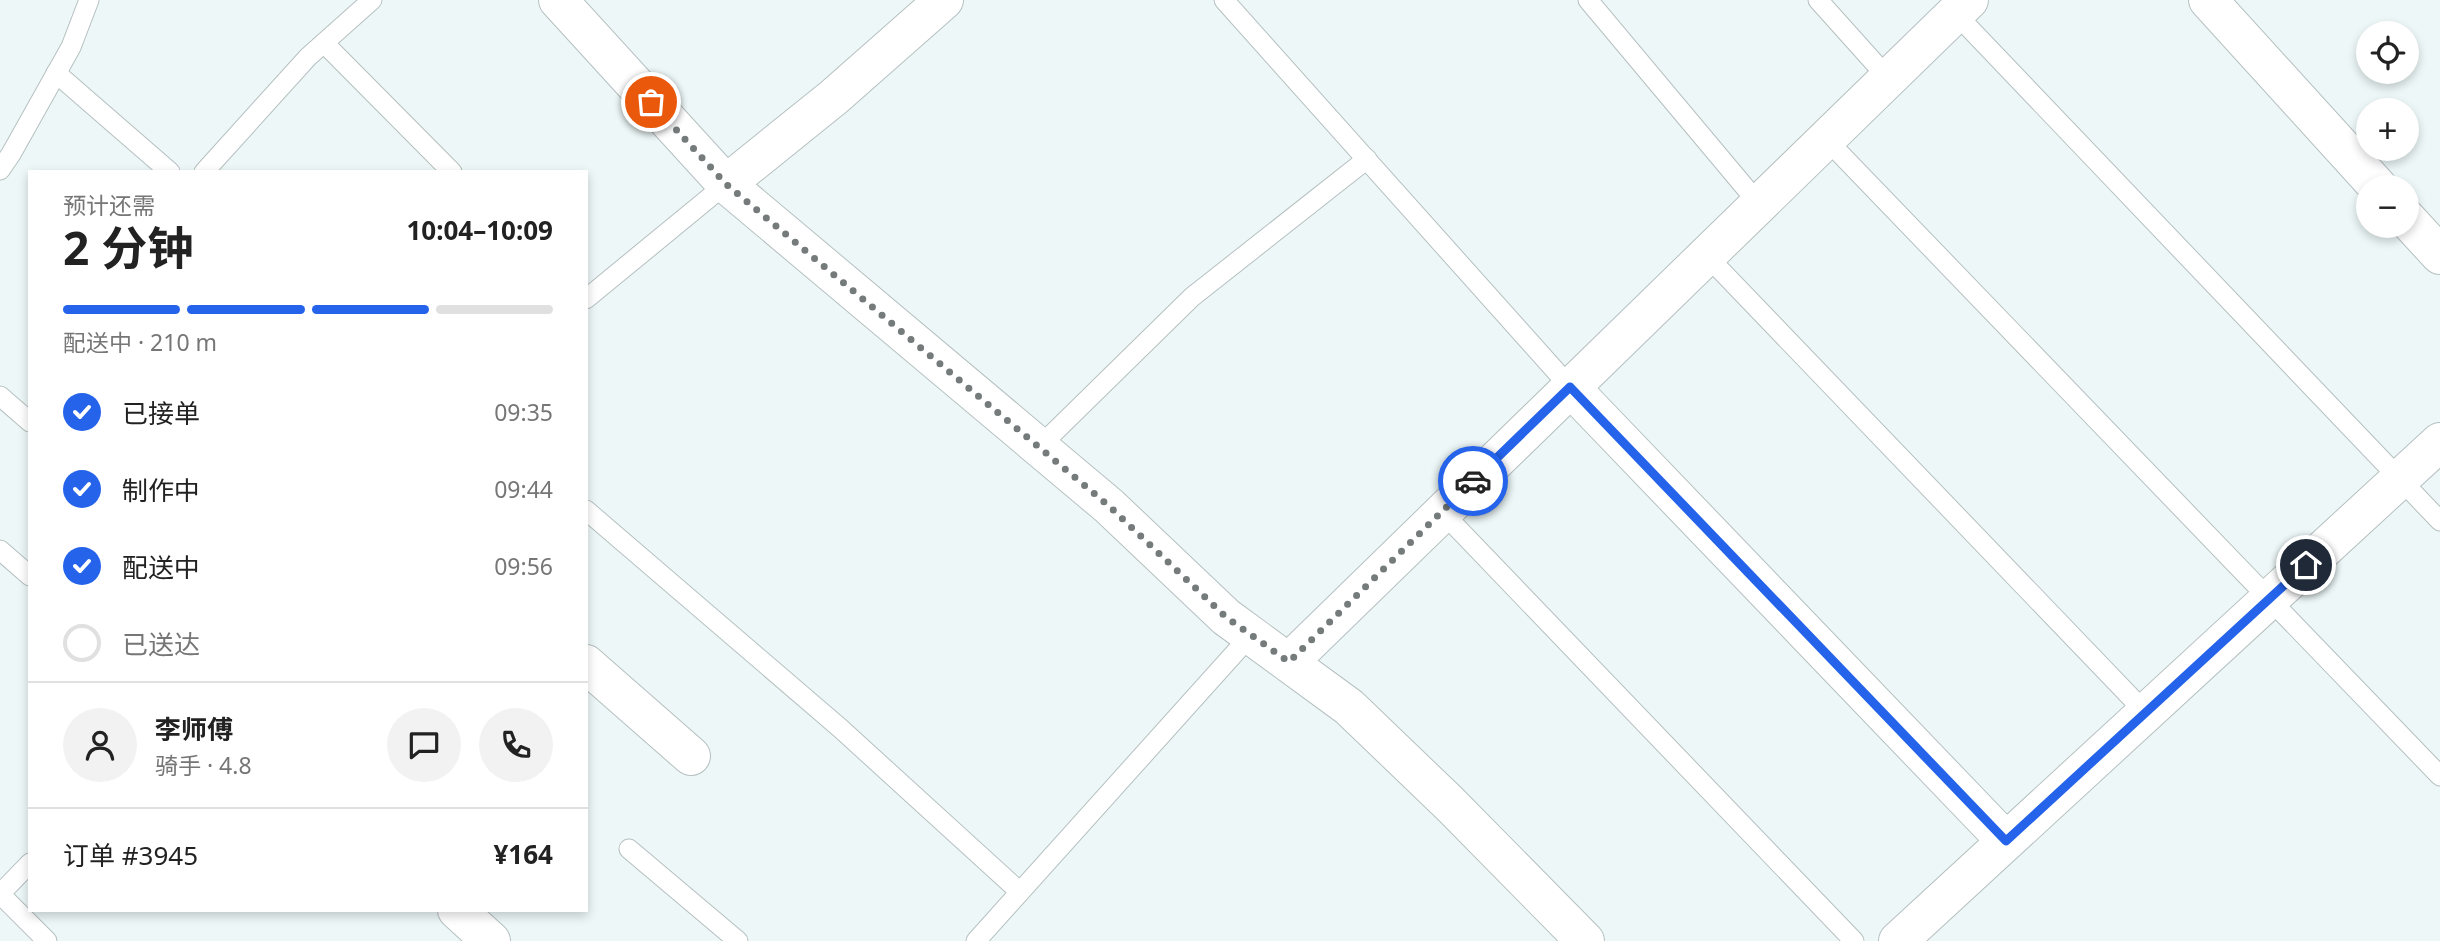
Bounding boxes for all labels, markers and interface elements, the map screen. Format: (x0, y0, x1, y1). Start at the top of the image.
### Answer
map controls (2356, 21, 2419, 238)
button: locate (2356, 21, 2419, 84)
pin (621, 72, 681, 132)
icon: bag (632, 83, 670, 121)
button: + (2356, 98, 2419, 161)
button: − (2356, 175, 2419, 238)
text: 预计还需 (63, 189, 155, 221)
text: 10:04–10:09 (406, 212, 553, 248)
text: 2 分钟 (63, 216, 193, 278)
text: 配送中 · 210 m (63, 326, 217, 358)
icon: check (63, 393, 101, 431)
text: 已接单 (122, 395, 200, 431)
text: 09:35 (494, 396, 553, 428)
courier (1438, 446, 1508, 516)
icon: car (1454, 462, 1492, 500)
icon: check (63, 470, 101, 508)
text: 制作中 (122, 472, 200, 508)
text: 09:44 (494, 473, 553, 505)
pin (2276, 535, 2336, 595)
icon: home (2287, 546, 2325, 584)
icon: check (63, 547, 101, 585)
text: 配送中 (122, 549, 200, 585)
text: 09:56 (494, 550, 553, 582)
text: 已送达 (122, 626, 200, 662)
button: person (63, 708, 137, 782)
button: chat (387, 708, 461, 782)
button: phone (479, 708, 553, 782)
text: 李师傅 (155, 711, 233, 747)
text: 骑手 · 4.8 (155, 749, 252, 781)
text: ¥164 (494, 836, 553, 872)
text: 订单 #3945 (63, 837, 198, 873)

